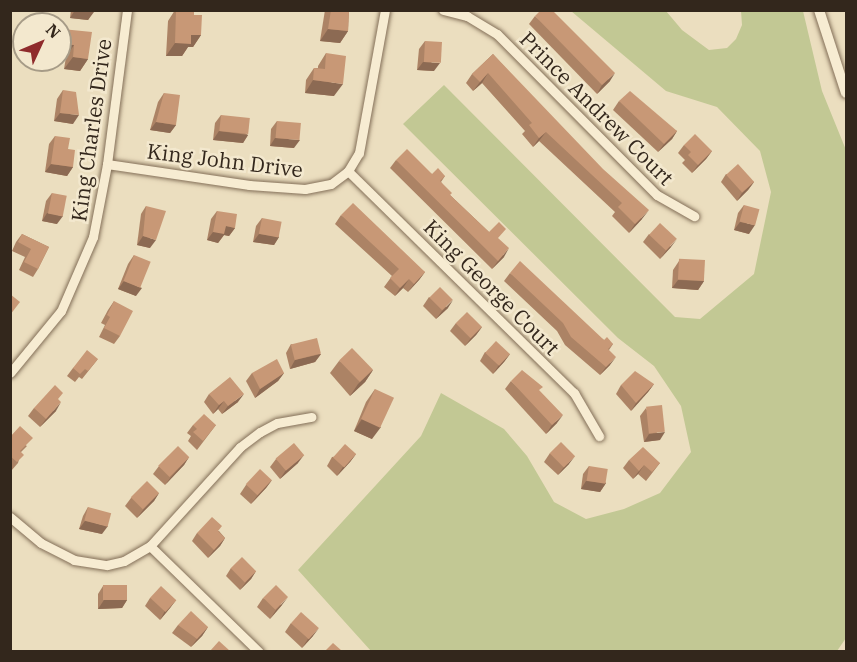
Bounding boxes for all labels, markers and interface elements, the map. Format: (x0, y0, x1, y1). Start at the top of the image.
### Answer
north arrow (12, 12, 72, 72)
text: N (42, 19, 65, 42)
street label: Prince Andrew Court (515, 26, 679, 190)
street label: King Charles Drive (66, 37, 116, 223)
street label: King John Drive (146, 138, 304, 182)
street label: King George Court (419, 214, 565, 360)

